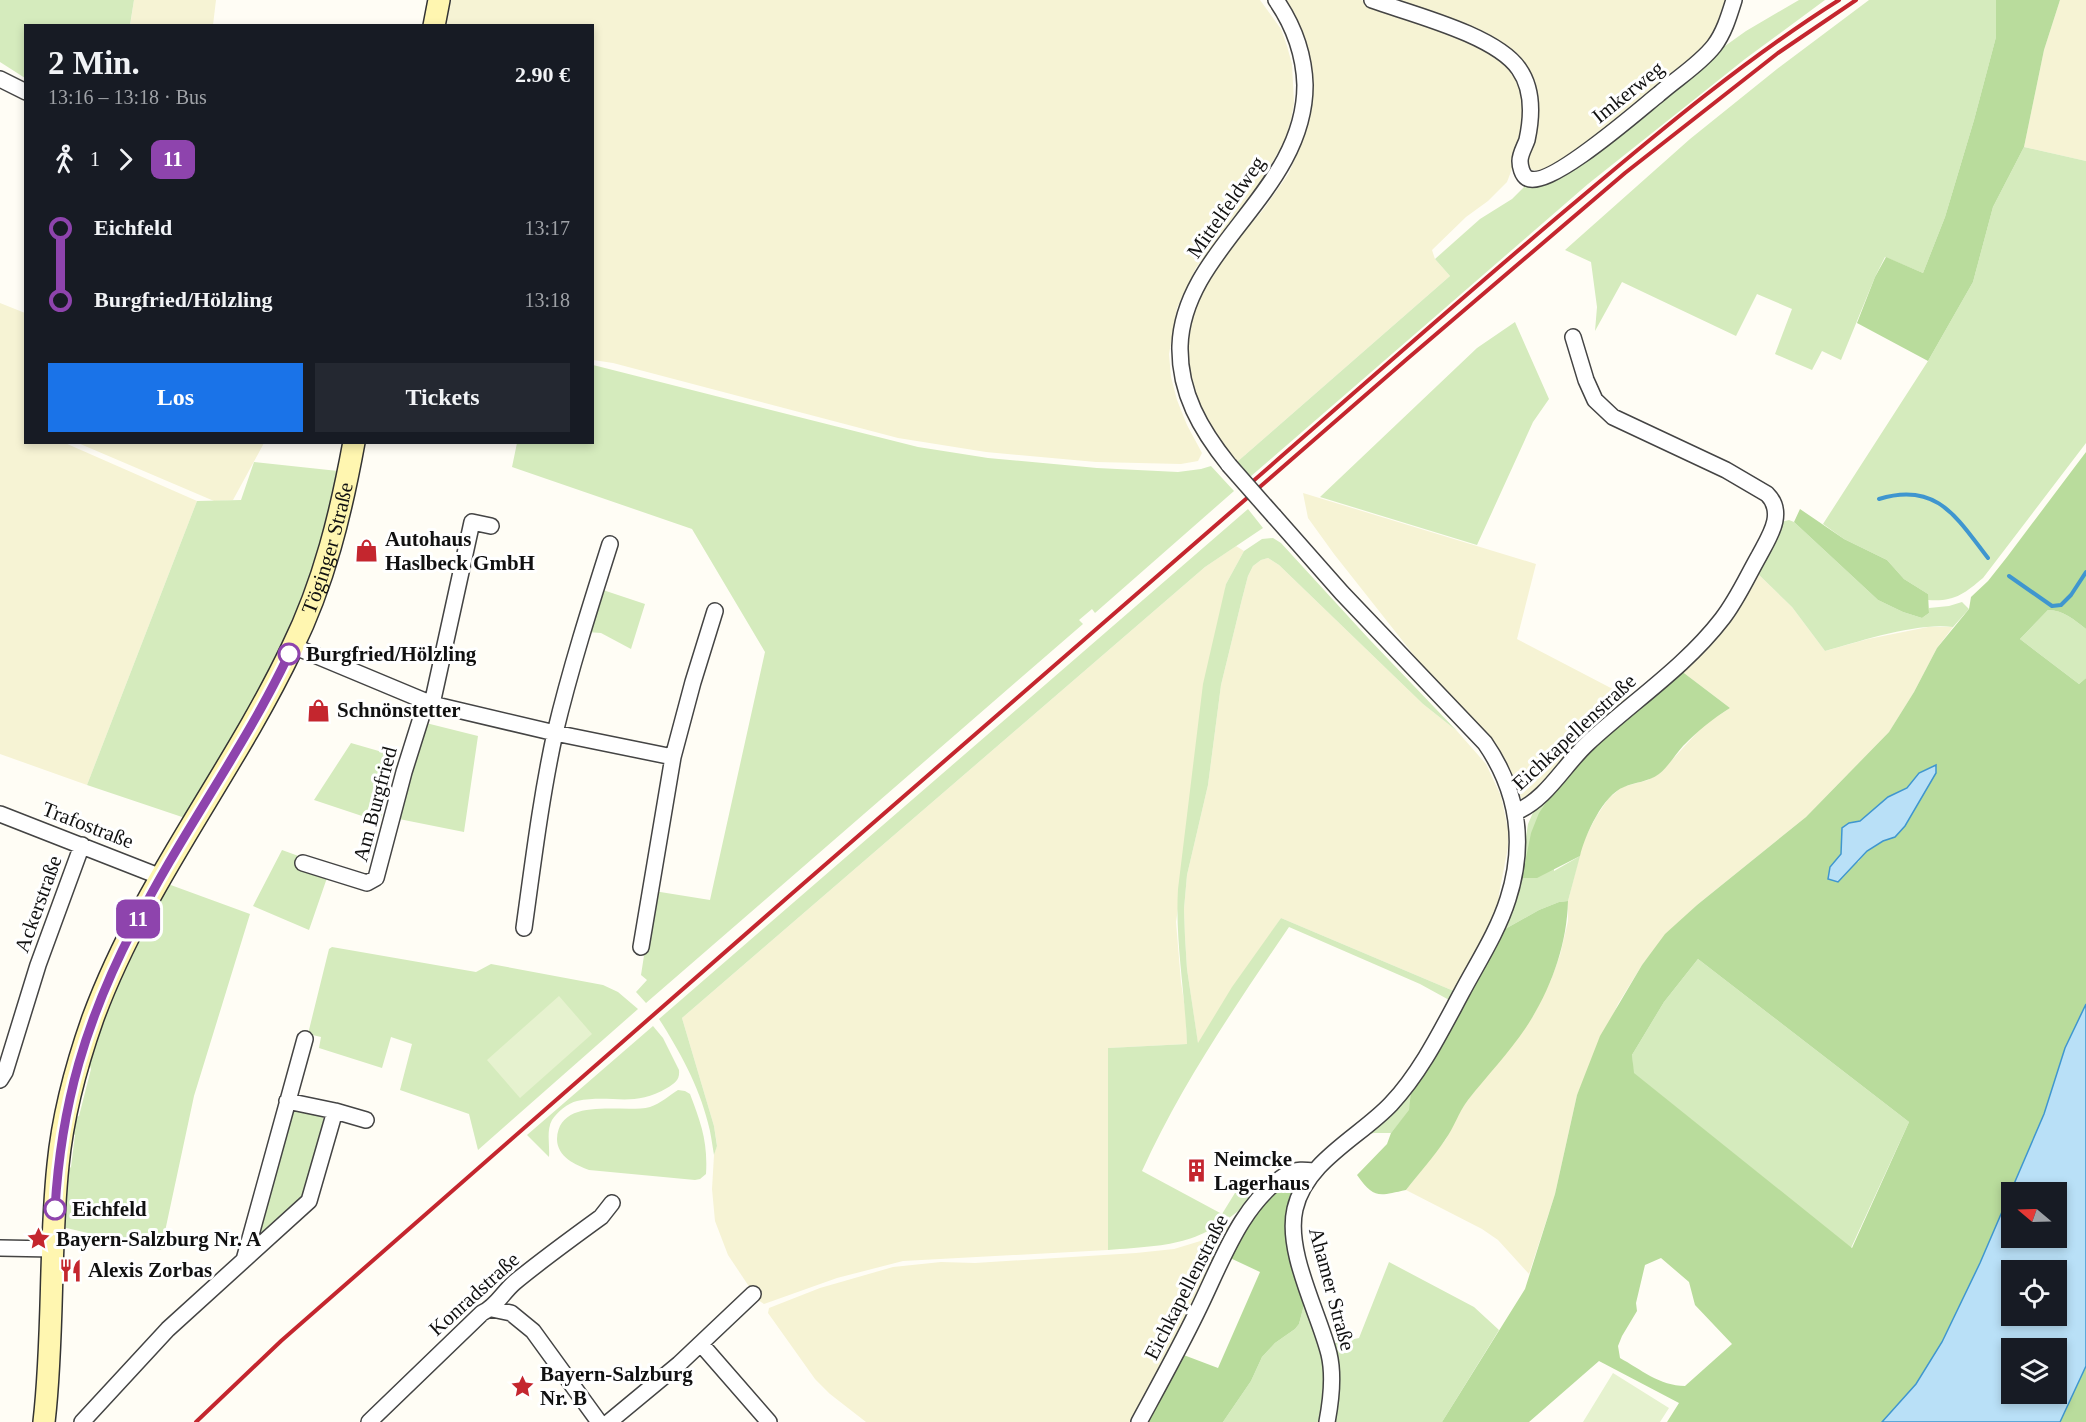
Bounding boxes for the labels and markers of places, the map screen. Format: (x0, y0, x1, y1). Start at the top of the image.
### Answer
place label: Autohaus Haslbeck GmbH (385, 527, 535, 575)
shop icon: Autohaus Haslbeck GmbH (354, 538, 380, 564)
place label: Burgfried/Hölzling (306, 642, 477, 666)
marker: Burgfried/Hölzling (278, 643, 300, 665)
shop icon: Schnönstetter (306, 697, 332, 723)
place label: Schnönstetter (337, 698, 461, 722)
place label: Neimcke Lagerhaus (1214, 1147, 1310, 1195)
building icon: Neimcke Lagerhaus (1183, 1158, 1209, 1184)
place label: Eichfeld (72, 1197, 147, 1221)
marker: Eichfeld (44, 1198, 66, 1220)
place icon: Bayern-Salzburg Nr. A (25, 1226, 51, 1252)
place label: Bayern-Salzburg Nr. A (56, 1227, 262, 1251)
restaurant icon: Alexis Zorbas (57, 1257, 83, 1283)
place label: Alexis Zorbas (88, 1258, 212, 1282)
place label: Bayern-Salzburg Nr. B (540, 1362, 693, 1410)
place icon: Bayern-Salzburg Nr. B (509, 1373, 535, 1399)

